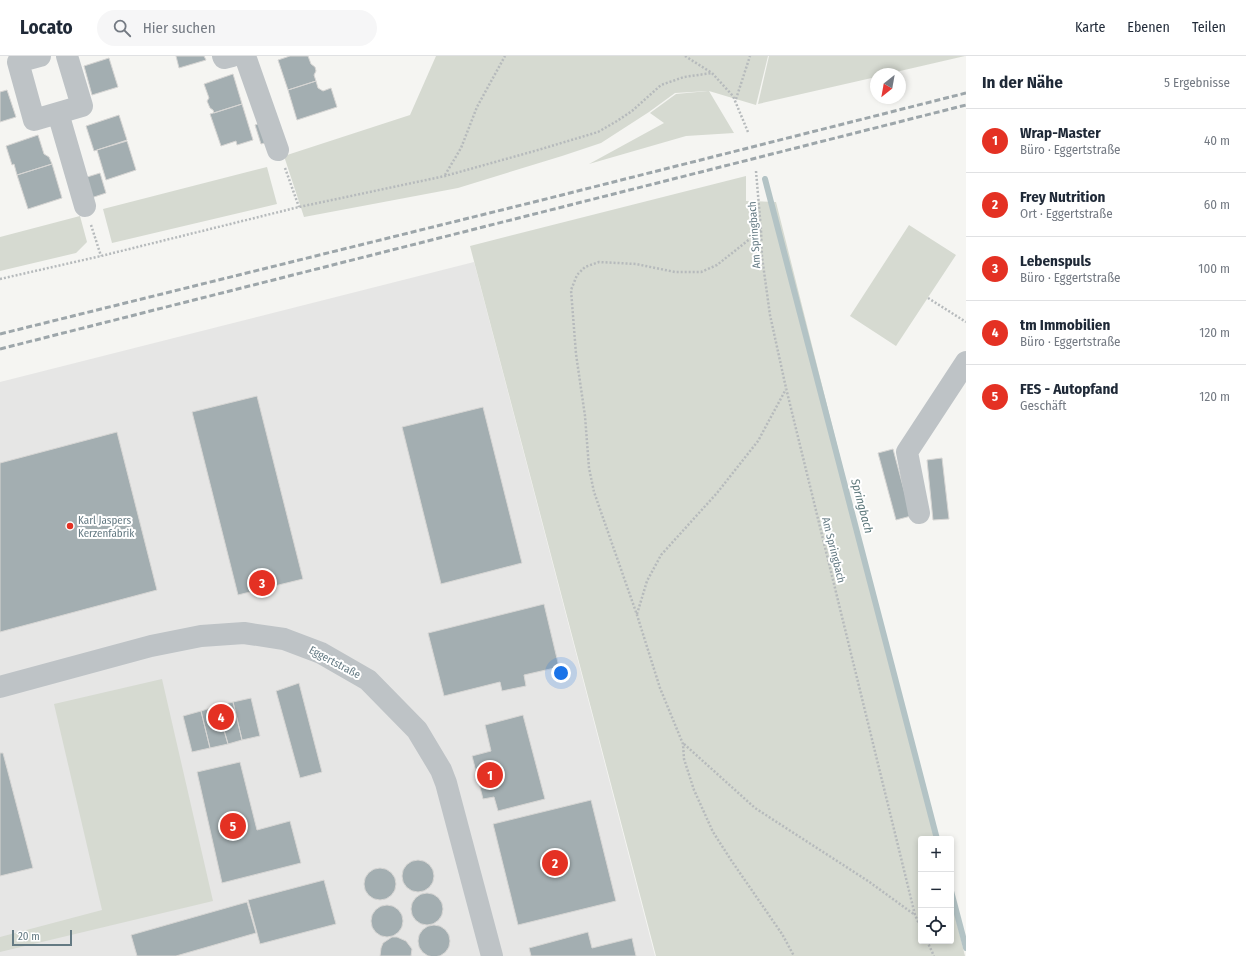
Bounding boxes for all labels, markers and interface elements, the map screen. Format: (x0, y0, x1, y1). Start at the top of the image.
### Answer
search box (97, 10, 377, 46)
text: Locato (20, 16, 73, 39)
icon: search (111, 17, 133, 39)
text: Hier suchen (143, 19, 216, 37)
text: Karte (1075, 19, 1105, 36)
text: Ebenen (1127, 19, 1170, 36)
text: Teilen (1192, 19, 1226, 36)
north arrow (870, 68, 906, 104)
text: In der Nähe (982, 72, 1063, 93)
text: 5 Ergebnisse (1164, 75, 1230, 90)
text: Wrap-Master (1020, 124, 1101, 142)
text: 1 (992, 133, 998, 148)
text: 40 m (1204, 133, 1230, 148)
text: Büro · Eggertstraße (1020, 142, 1121, 157)
text: Frey Nutrition (1020, 188, 1105, 206)
text: 2 (992, 197, 998, 212)
text: 60 m (1204, 197, 1230, 212)
street label: Am Springbach (746, 201, 763, 269)
text: Ort · Eggertstraße (1020, 206, 1113, 221)
text: Lebenspuls (1020, 252, 1091, 270)
text: 3 (992, 261, 998, 276)
text: 100 m (1198, 261, 1230, 276)
text: Büro · Eggertstraße (1020, 270, 1121, 285)
text: tm Immobilien (1020, 316, 1110, 334)
text: 4 (992, 325, 998, 340)
text: 120 m (1199, 325, 1230, 340)
text: Büro · Eggertstraße (1020, 334, 1121, 349)
text: FES - Autopfand (1020, 380, 1118, 398)
text: 5 (992, 389, 998, 404)
text: 120 m (1199, 389, 1230, 404)
text: Geschäft (1020, 398, 1066, 413)
water label: Springbach (848, 476, 876, 535)
place label: Karl Jaspers Kerzenfabrik (78, 514, 135, 540)
street label: Am Springbach (819, 516, 848, 584)
marker: Karl Jaspers Kerzenfabrik (65, 521, 75, 531)
pin: 3 (249, 568, 275, 598)
street label: Eggertstraße (307, 643, 363, 681)
your location (551, 663, 571, 683)
pin: 4 (208, 702, 234, 732)
pin: 1 (477, 760, 503, 790)
pin: 5 (220, 811, 246, 841)
map controls (918, 836, 954, 944)
button: + (918, 836, 954, 872)
pin: 2 (542, 848, 568, 878)
button: − (918, 872, 954, 908)
button: locate (918, 908, 954, 944)
scale bar (12, 928, 72, 947)
text: 20 m (18, 930, 40, 943)

